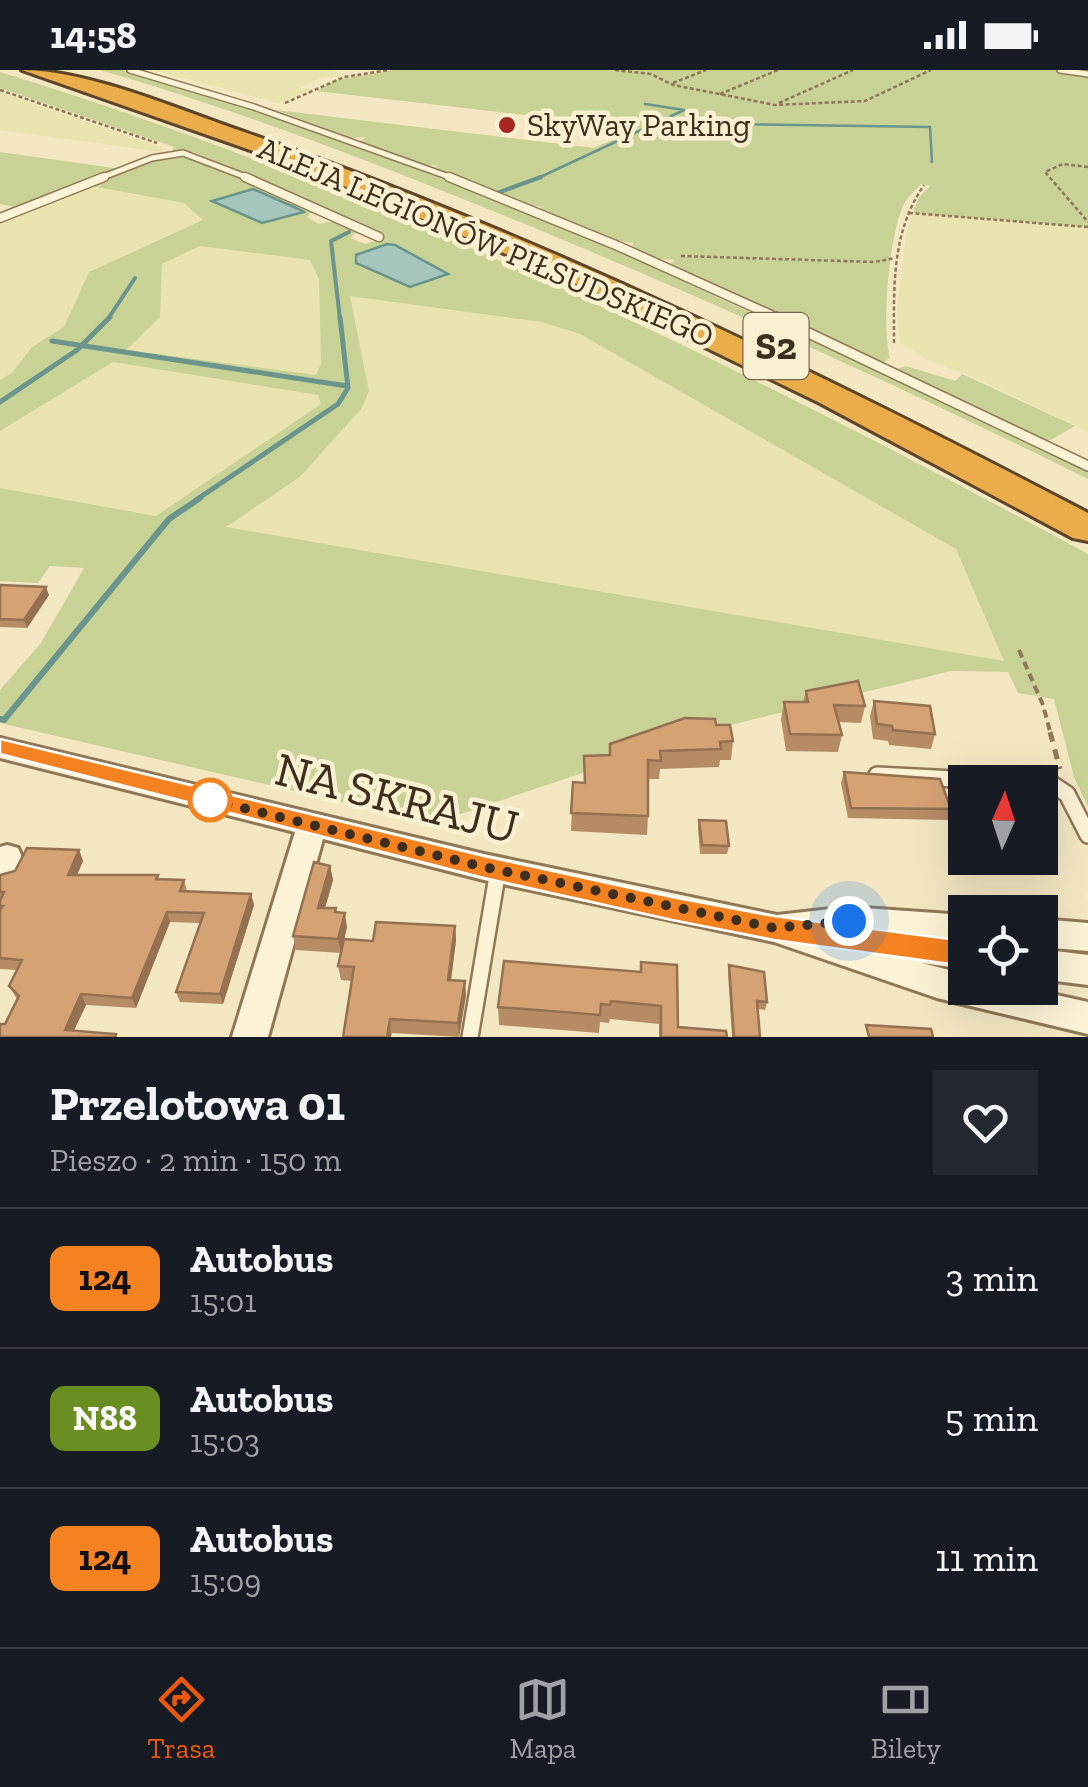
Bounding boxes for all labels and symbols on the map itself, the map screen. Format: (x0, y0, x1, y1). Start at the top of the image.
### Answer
place label: SkyWay Parking (527, 106, 751, 144)
marker: SkyWay Parking (496, 114, 518, 136)
street label: ALEJA LEGIONÓW PIŁSUDSKIEGO (252, 129, 720, 355)
road number: S2 (744, 313, 808, 379)
street label: NA SKRAJU (269, 740, 524, 855)
north arrow (948, 765, 1058, 875)
unlabelled marker (189, 779, 231, 821)
your location (824, 896, 874, 946)

